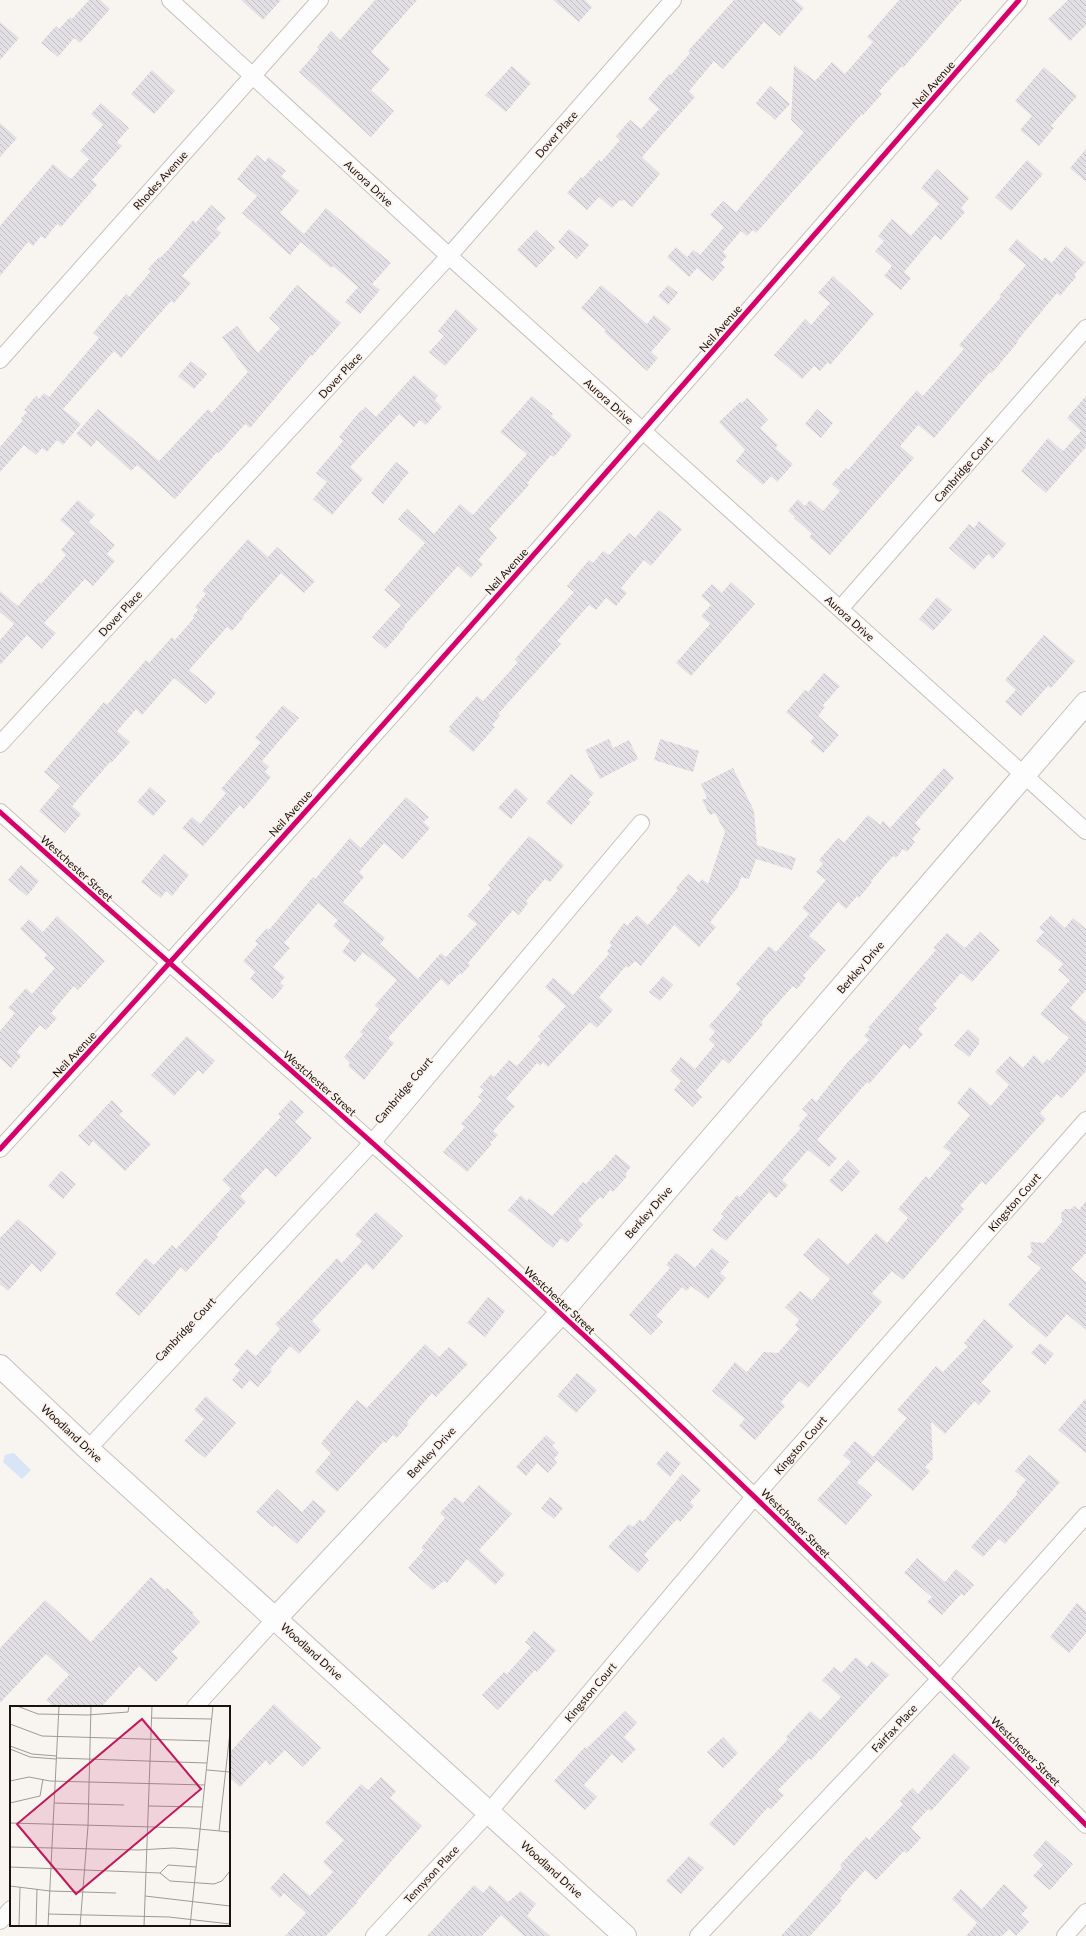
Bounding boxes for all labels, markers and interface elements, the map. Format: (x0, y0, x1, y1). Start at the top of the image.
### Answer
street label: Neil Avenue (909, 58, 957, 110)
street label: Dover Place (532, 108, 580, 160)
street label: Rhodes Avenue (130, 148, 190, 212)
street label: Aurora Drive (342, 157, 396, 209)
street label: Neil Avenue (696, 302, 744, 354)
street label: Dover Place (316, 349, 365, 401)
street label: Aurora Drive (582, 375, 636, 427)
street label: Cambridge Court (931, 434, 995, 504)
street label: Neil Avenue (482, 545, 530, 597)
street label: Dover Place (96, 587, 145, 639)
street label: Aurora Drive (823, 592, 877, 644)
street label: Neil Avenue (266, 787, 314, 839)
street label: Westchester Street (38, 832, 116, 904)
street label: Berkley Drive (834, 938, 886, 996)
street label: Neil Avenue (49, 1028, 99, 1080)
street label: Westchester Street (281, 1048, 359, 1118)
street label: Cambridge Court (371, 1054, 435, 1126)
street label: Kingston Court (985, 1170, 1043, 1234)
street label: Berkley Drive (622, 1183, 674, 1241)
street label: Westchester Street (522, 1264, 598, 1336)
street label: Cambridge Court (152, 1294, 218, 1364)
street label: Woodland Drive (39, 1401, 105, 1465)
street label: Kingston Court (771, 1413, 829, 1477)
street label: Berkley Drive (404, 1424, 458, 1480)
street label: Westchester Street (759, 1486, 833, 1560)
street label: Woodland Drive (278, 1620, 346, 1682)
street label: Kingston Court (561, 1660, 619, 1724)
street label: Fairfax Place (869, 1701, 920, 1755)
inset map (10, 1706, 230, 1926)
street label: Westchester Street (989, 1714, 1063, 1788)
street label: Woodland Drive (518, 1838, 586, 1900)
street label: Tennyson Place (401, 1842, 461, 1906)

